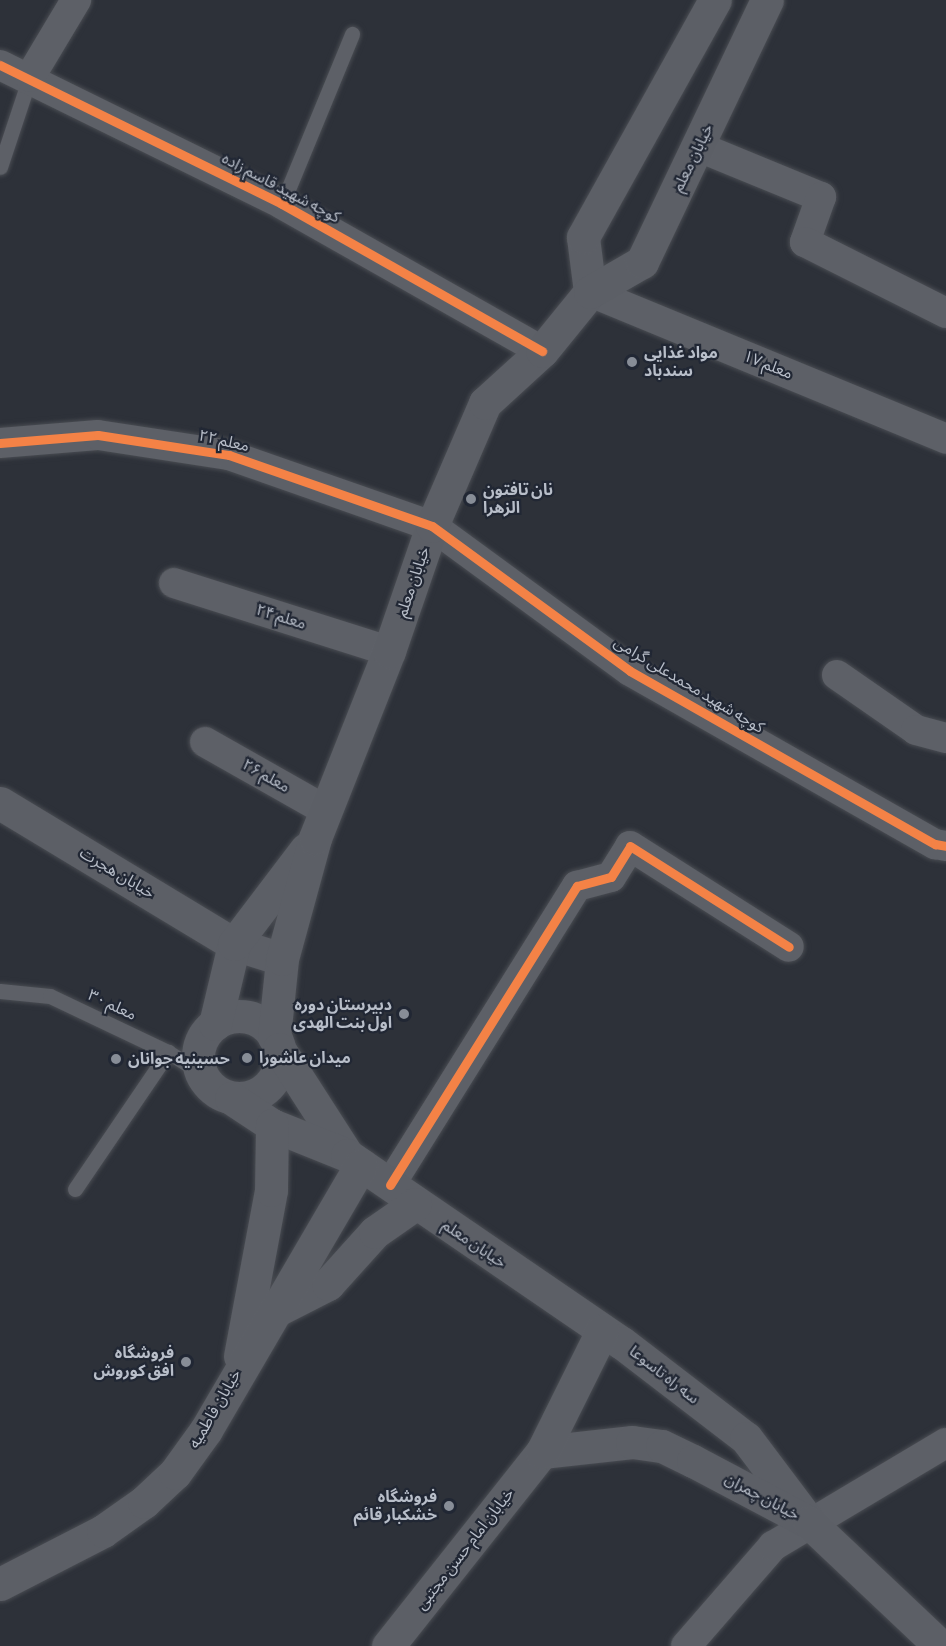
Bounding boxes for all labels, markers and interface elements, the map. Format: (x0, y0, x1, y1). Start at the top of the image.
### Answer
street label: خیابان معلم (668, 121, 718, 195)
street label: کوچه شهید قاسم زاده (219, 149, 343, 227)
place label: مواد غذایی سندباد (644, 343, 718, 381)
street label: معلم ۱۷ (741, 346, 795, 384)
marker: مواد غذایی سندباد (625, 355, 639, 369)
street label: معلم ۲۲ (197, 426, 251, 456)
place label: نان تافتون الزهرا (483, 480, 553, 518)
marker: نان تافتون الزهرا (464, 492, 478, 506)
street label: خیابان معلم (392, 544, 434, 620)
street label: معلم ۲۴ (254, 600, 308, 634)
street label: کوچه شهید محمدعلی گرامی (610, 633, 768, 737)
street label: معلم ۲۶ (239, 755, 293, 797)
street label: خیابان هجرت (76, 843, 158, 903)
street label: معلم ۳۰ (85, 985, 139, 1025)
place label: دبیرستان دوره اول بنت الهدی (293, 995, 392, 1033)
marker: دبیرستان دوره اول بنت الهدی (397, 1007, 411, 1021)
place label: میدان عاشورا (259, 1048, 351, 1068)
place label: حسینیه جوانان (128, 1049, 230, 1069)
marker: میدان عاشورا (240, 1051, 254, 1065)
marker: حسینیه جوانان (109, 1052, 123, 1066)
street label: خیابان معلم (438, 1216, 510, 1272)
street label: سه راه تاسوعا (625, 1342, 703, 1408)
place label: فروشگاه افق کوروش (93, 1343, 174, 1381)
marker: فروشگاه افق کوروش (179, 1355, 193, 1369)
street label: خیابان فاطمیه (185, 1366, 245, 1452)
street label: خیابان چمران (721, 1469, 803, 1525)
street label: خیابان امام حسن مجتبی (412, 1484, 518, 1614)
place label: فروشگاه خشکبار قائم (353, 1487, 437, 1525)
marker: فروشگاه خشکبار قائم (442, 1499, 456, 1513)

